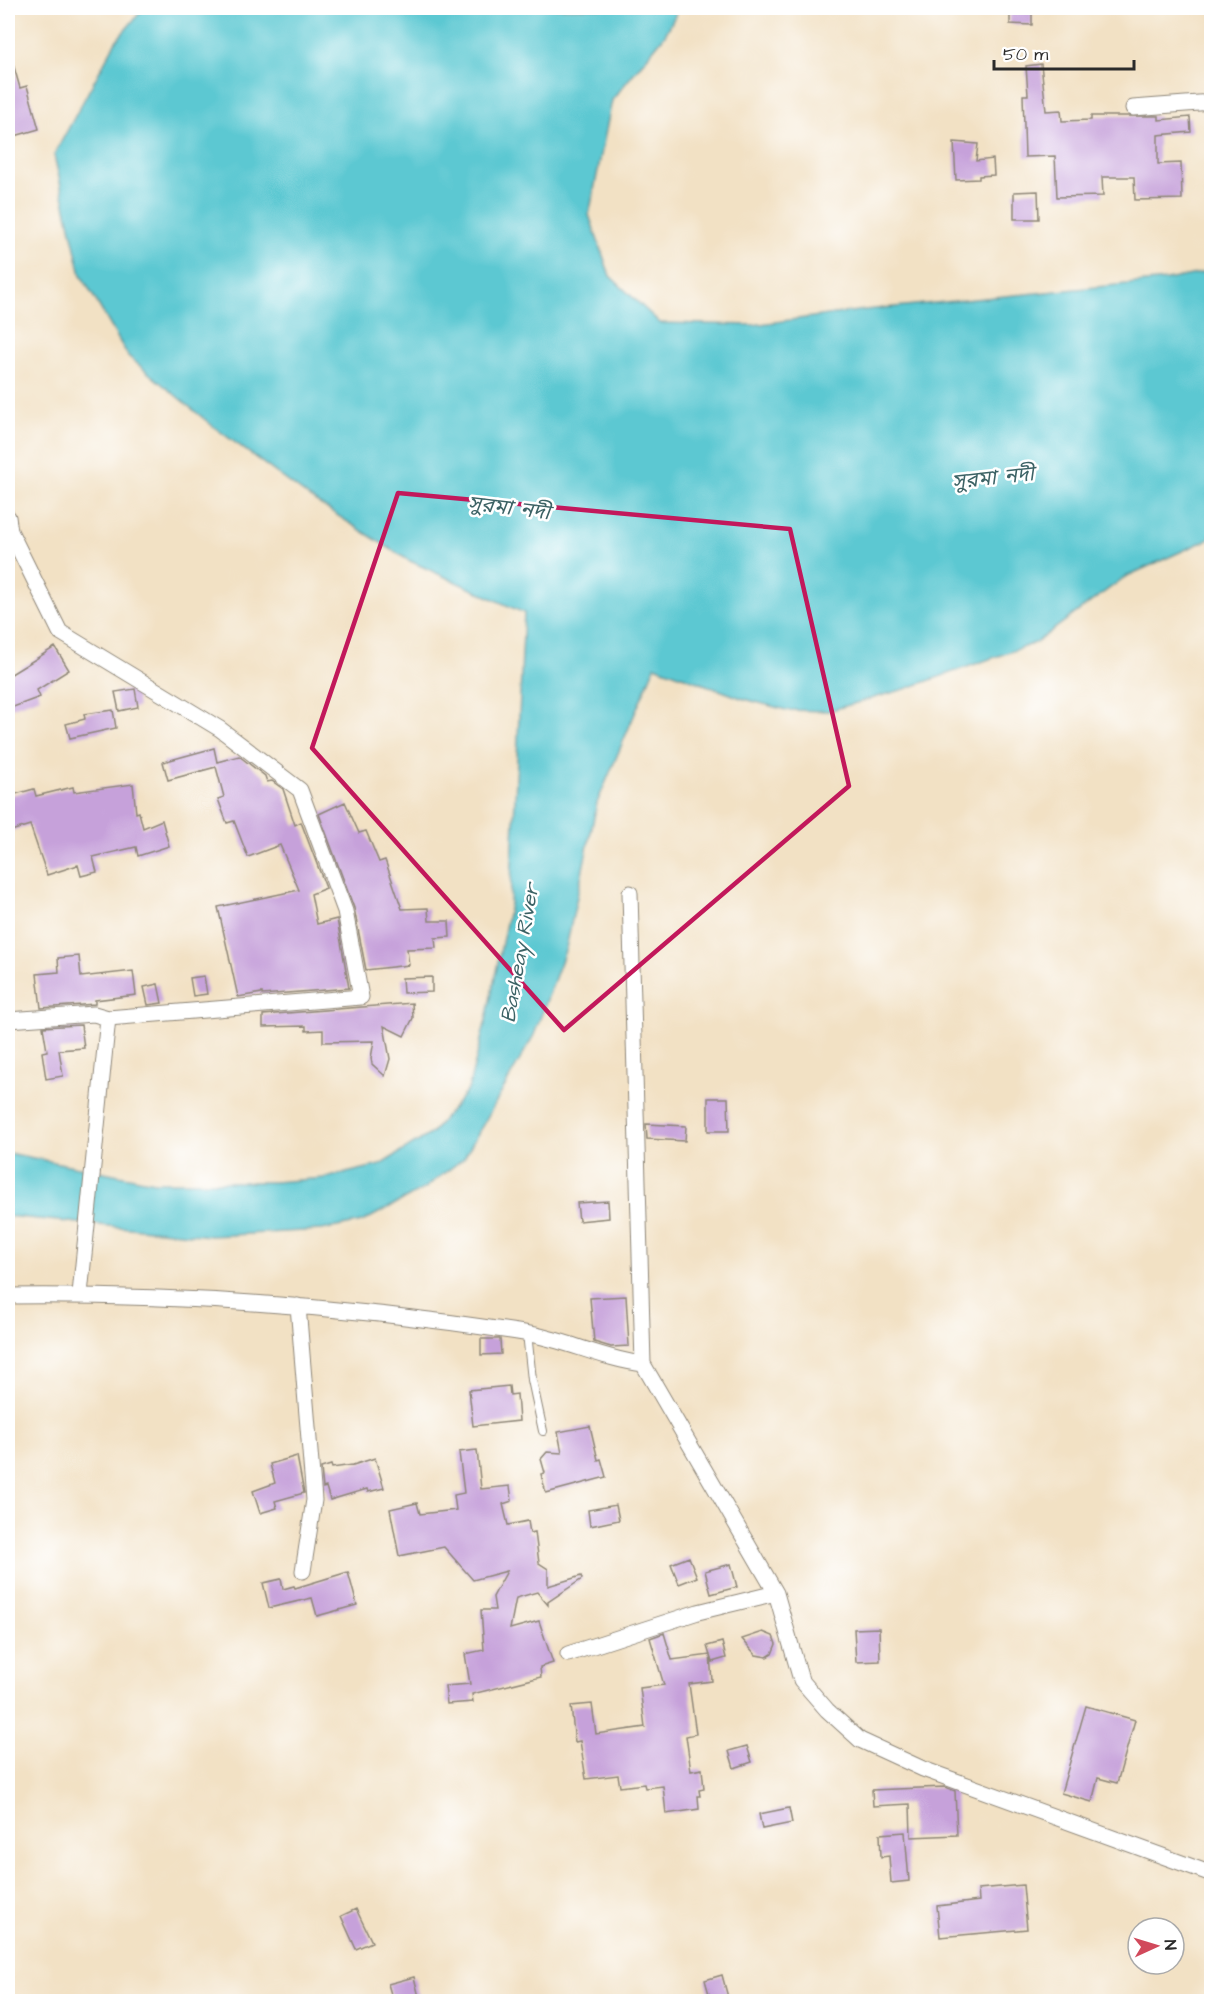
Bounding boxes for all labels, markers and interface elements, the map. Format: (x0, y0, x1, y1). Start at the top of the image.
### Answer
scale bar (994, 33, 1134, 71)
text: 50 m (1003, 42, 1048, 67)
water label: সুরমা নদী (951, 459, 1040, 497)
water label: সুরমা নদী (466, 489, 556, 528)
water label: Basheay River (494, 879, 548, 1025)
north arrow (1126, 1916, 1186, 1976)
text: N (1159, 1939, 1181, 1951)

